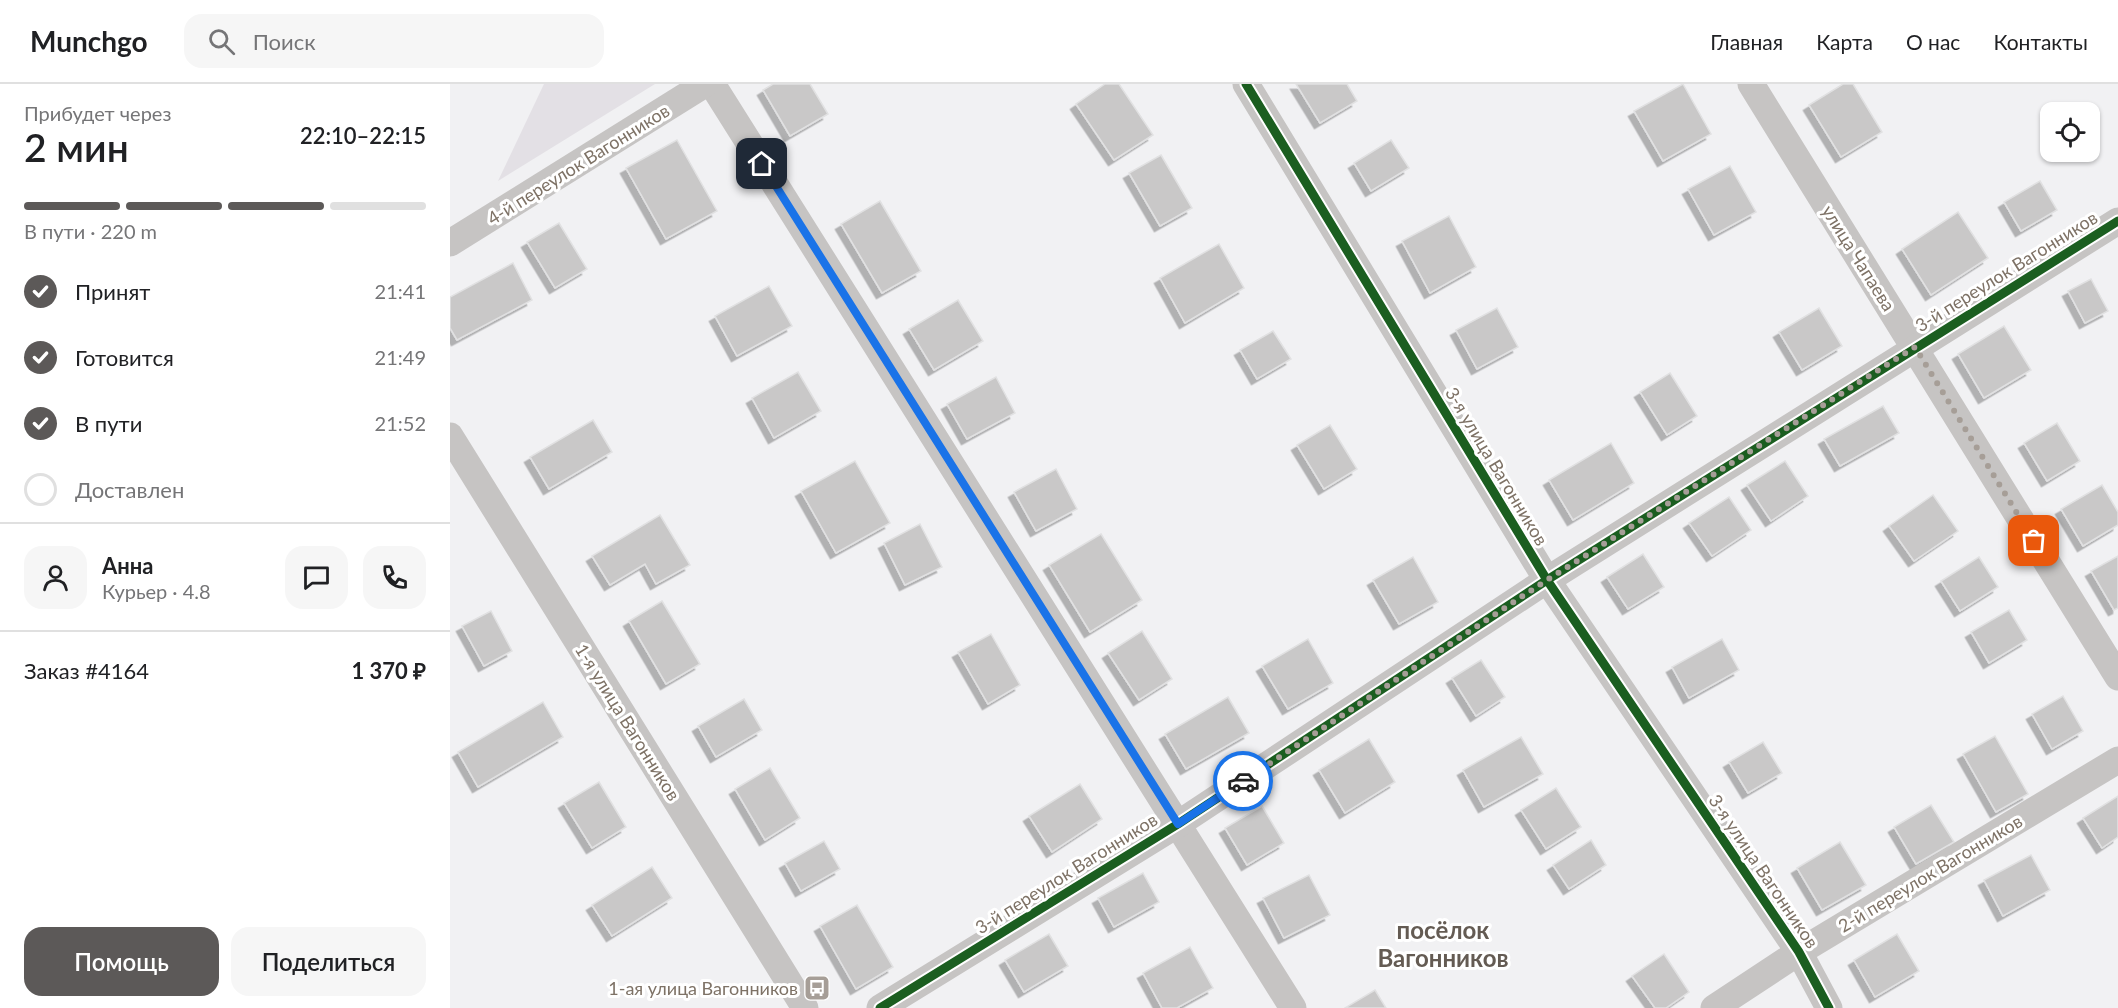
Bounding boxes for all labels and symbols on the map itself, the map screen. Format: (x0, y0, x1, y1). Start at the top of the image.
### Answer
street label: 4-й переулок Вагонников (483, 99, 673, 229)
pin (736, 138, 787, 189)
street label: улица Чапаева (1818, 201, 1900, 315)
street label: 3-й переулок Вагонников (1911, 206, 2101, 336)
street label: 3-я улица Вагонников (1441, 383, 1553, 549)
pin (2008, 515, 2059, 566)
street label: 1-я улица Вагонников (571, 640, 685, 805)
courier (1213, 751, 1273, 811)
street label: 3-я улица Вагонников (1704, 790, 1824, 952)
street label: 3-й переулок Вагонников (971, 808, 1161, 938)
street label: 2-й переулок Вагонников (1834, 809, 2026, 937)
district label: посёлок Вагонников (1377, 915, 1509, 972)
bus stop icon: 1-ая улица Вагонников (802, 973, 832, 1003)
place label: 1-ая улица Вагонников (608, 977, 798, 999)

